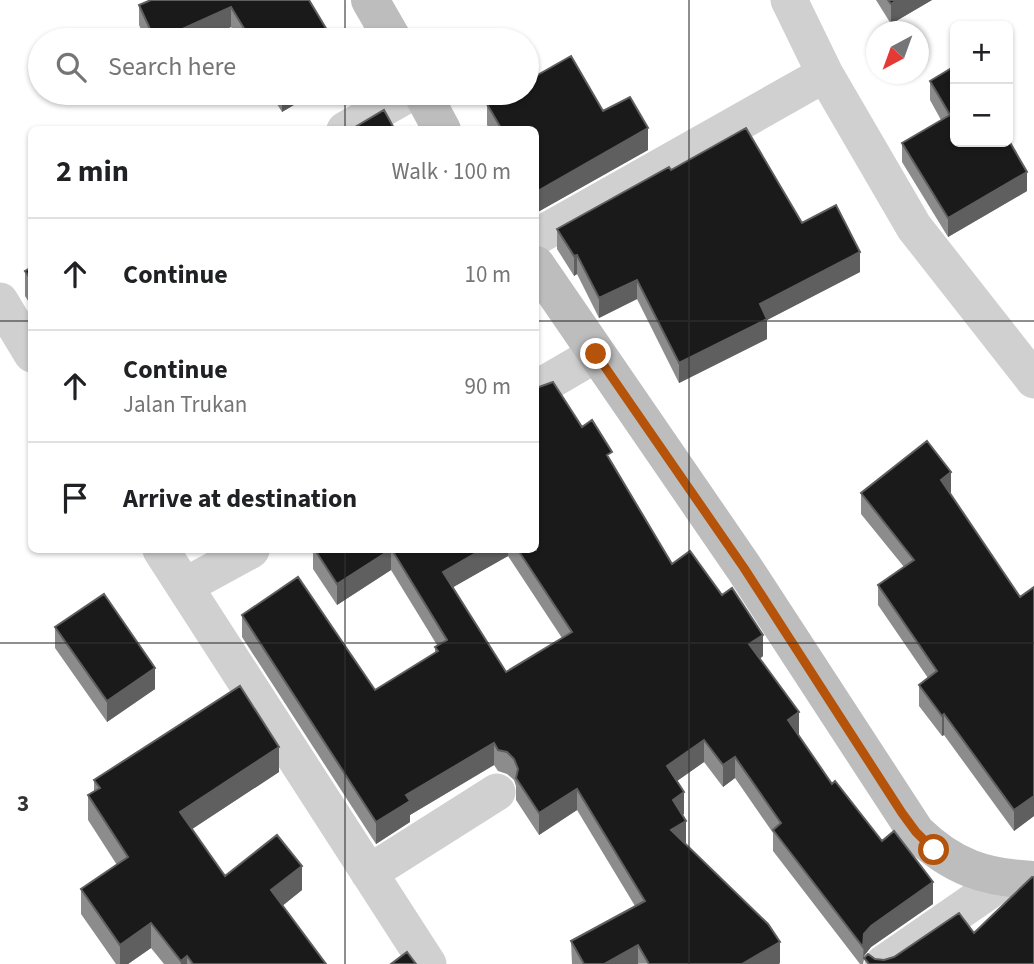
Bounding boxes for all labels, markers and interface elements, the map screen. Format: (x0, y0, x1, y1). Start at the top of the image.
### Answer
north arrow (866, 21, 929, 84)
map controls (950, 21, 1013, 147)
button: + (950, 21, 1013, 84)
search box (28, 28, 539, 105)
icon: search (52, 48, 90, 86)
text: Search here (108, 48, 236, 85)
button: − (950, 84, 1013, 147)
text: 2 min (56, 150, 129, 193)
text: Walk · 100 m (392, 155, 511, 188)
icon: ahead (56, 255, 94, 293)
text: Continue (123, 256, 228, 293)
text: 10 m (464, 258, 511, 291)
route end (580, 338, 611, 369)
text: Continue (123, 351, 228, 388)
icon: ahead (56, 367, 94, 405)
text: 90 m (464, 370, 511, 403)
text: Jalan Trukan (123, 388, 247, 421)
icon: arrive (56, 479, 94, 517)
text: Arrive at destination (123, 480, 357, 517)
text: 3 (17, 787, 29, 820)
route start (918, 834, 949, 865)

